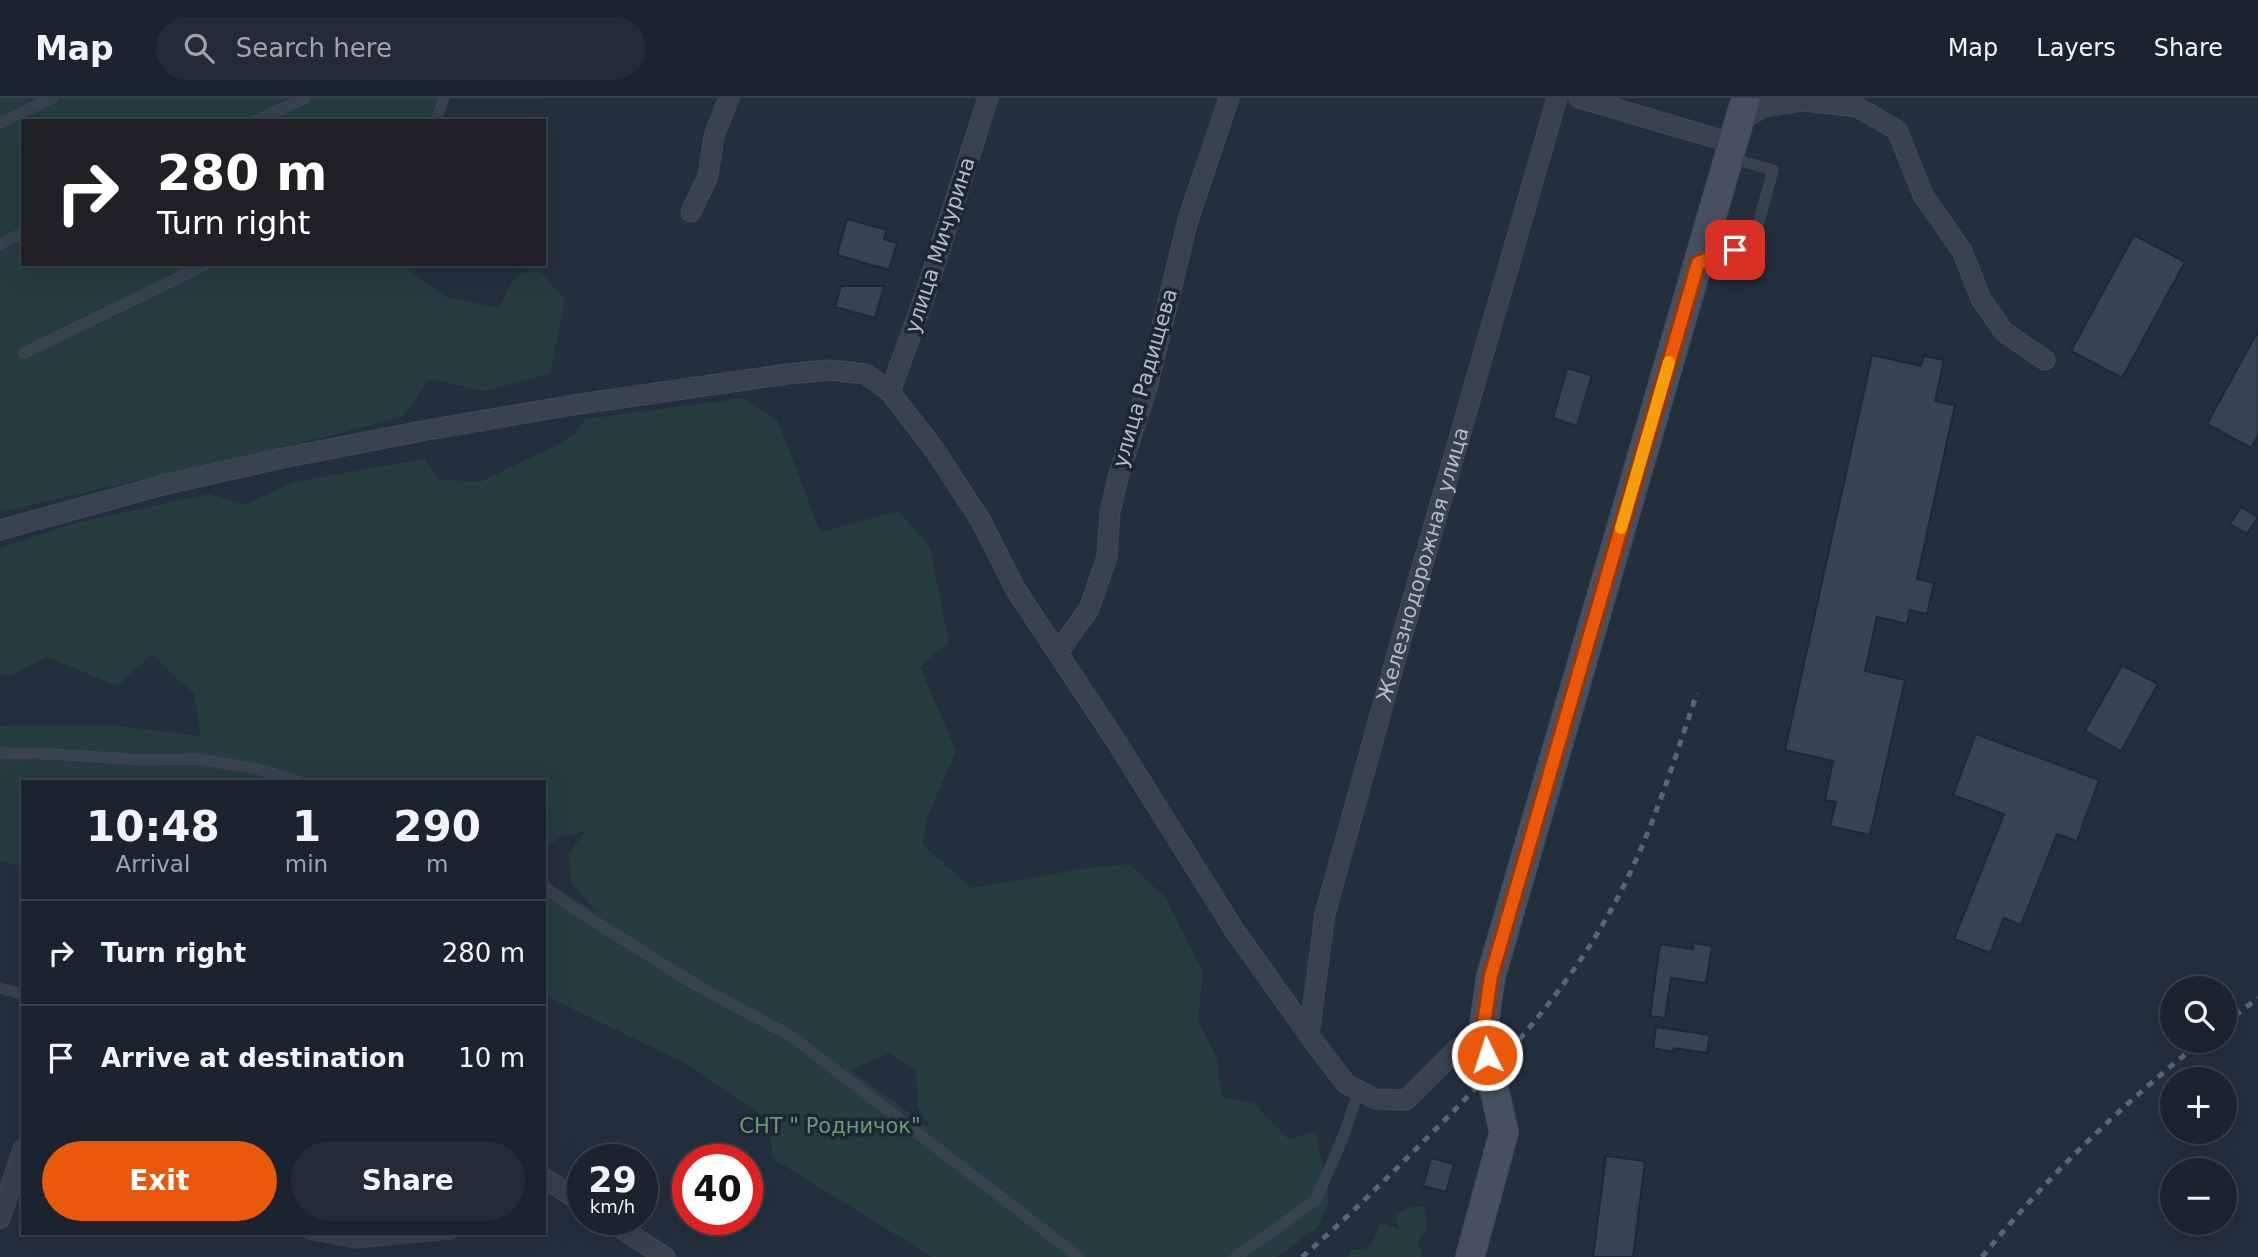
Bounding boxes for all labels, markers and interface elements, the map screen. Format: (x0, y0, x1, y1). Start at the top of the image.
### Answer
search box (156, 17, 646, 80)
text: Map (35, 29, 114, 68)
icon: search (180, 29, 218, 67)
text: Search here (236, 33, 392, 63)
text: Map (1948, 34, 1998, 62)
text: Layers (2036, 34, 2116, 62)
text: Share (2154, 34, 2223, 62)
text: 280 m (157, 145, 327, 202)
icon: right (42, 147, 133, 238)
street label: улица Мичурина (900, 154, 980, 336)
text: Turn right (157, 204, 310, 242)
pin (1705, 220, 1765, 280)
icon: arrive (1716, 231, 1754, 269)
street label: улица Радищева (1108, 286, 1182, 470)
street label: Железнодорожная улица (1372, 424, 1474, 705)
text: 10:48 (86, 802, 220, 851)
text: 1 (292, 802, 321, 851)
text: 290 (393, 802, 481, 851)
text: Arrival (116, 851, 190, 877)
text: min (285, 851, 328, 877)
text: m (426, 851, 448, 877)
icon: right (42, 934, 80, 972)
text: Turn right (101, 938, 246, 968)
text: 280 m (442, 938, 525, 968)
map controls (2160, 976, 2237, 1235)
button: search (2160, 976, 2237, 1053)
position arrow (1450, 1018, 1524, 1092)
icon: arrive (42, 1039, 80, 1077)
text: Arrive at destination (101, 1043, 405, 1073)
text: 10 m (458, 1043, 525, 1073)
button: + (2160, 1067, 2237, 1144)
park label: СНТ " Родничок" (739, 1114, 921, 1138)
button: Exit (42, 1141, 277, 1221)
button: Share (291, 1141, 525, 1221)
speed limit sign: 40 (672, 1144, 763, 1235)
button: − (2160, 1158, 2237, 1235)
text: 29 (588, 1160, 637, 1200)
text: km/h (590, 1196, 635, 1217)

